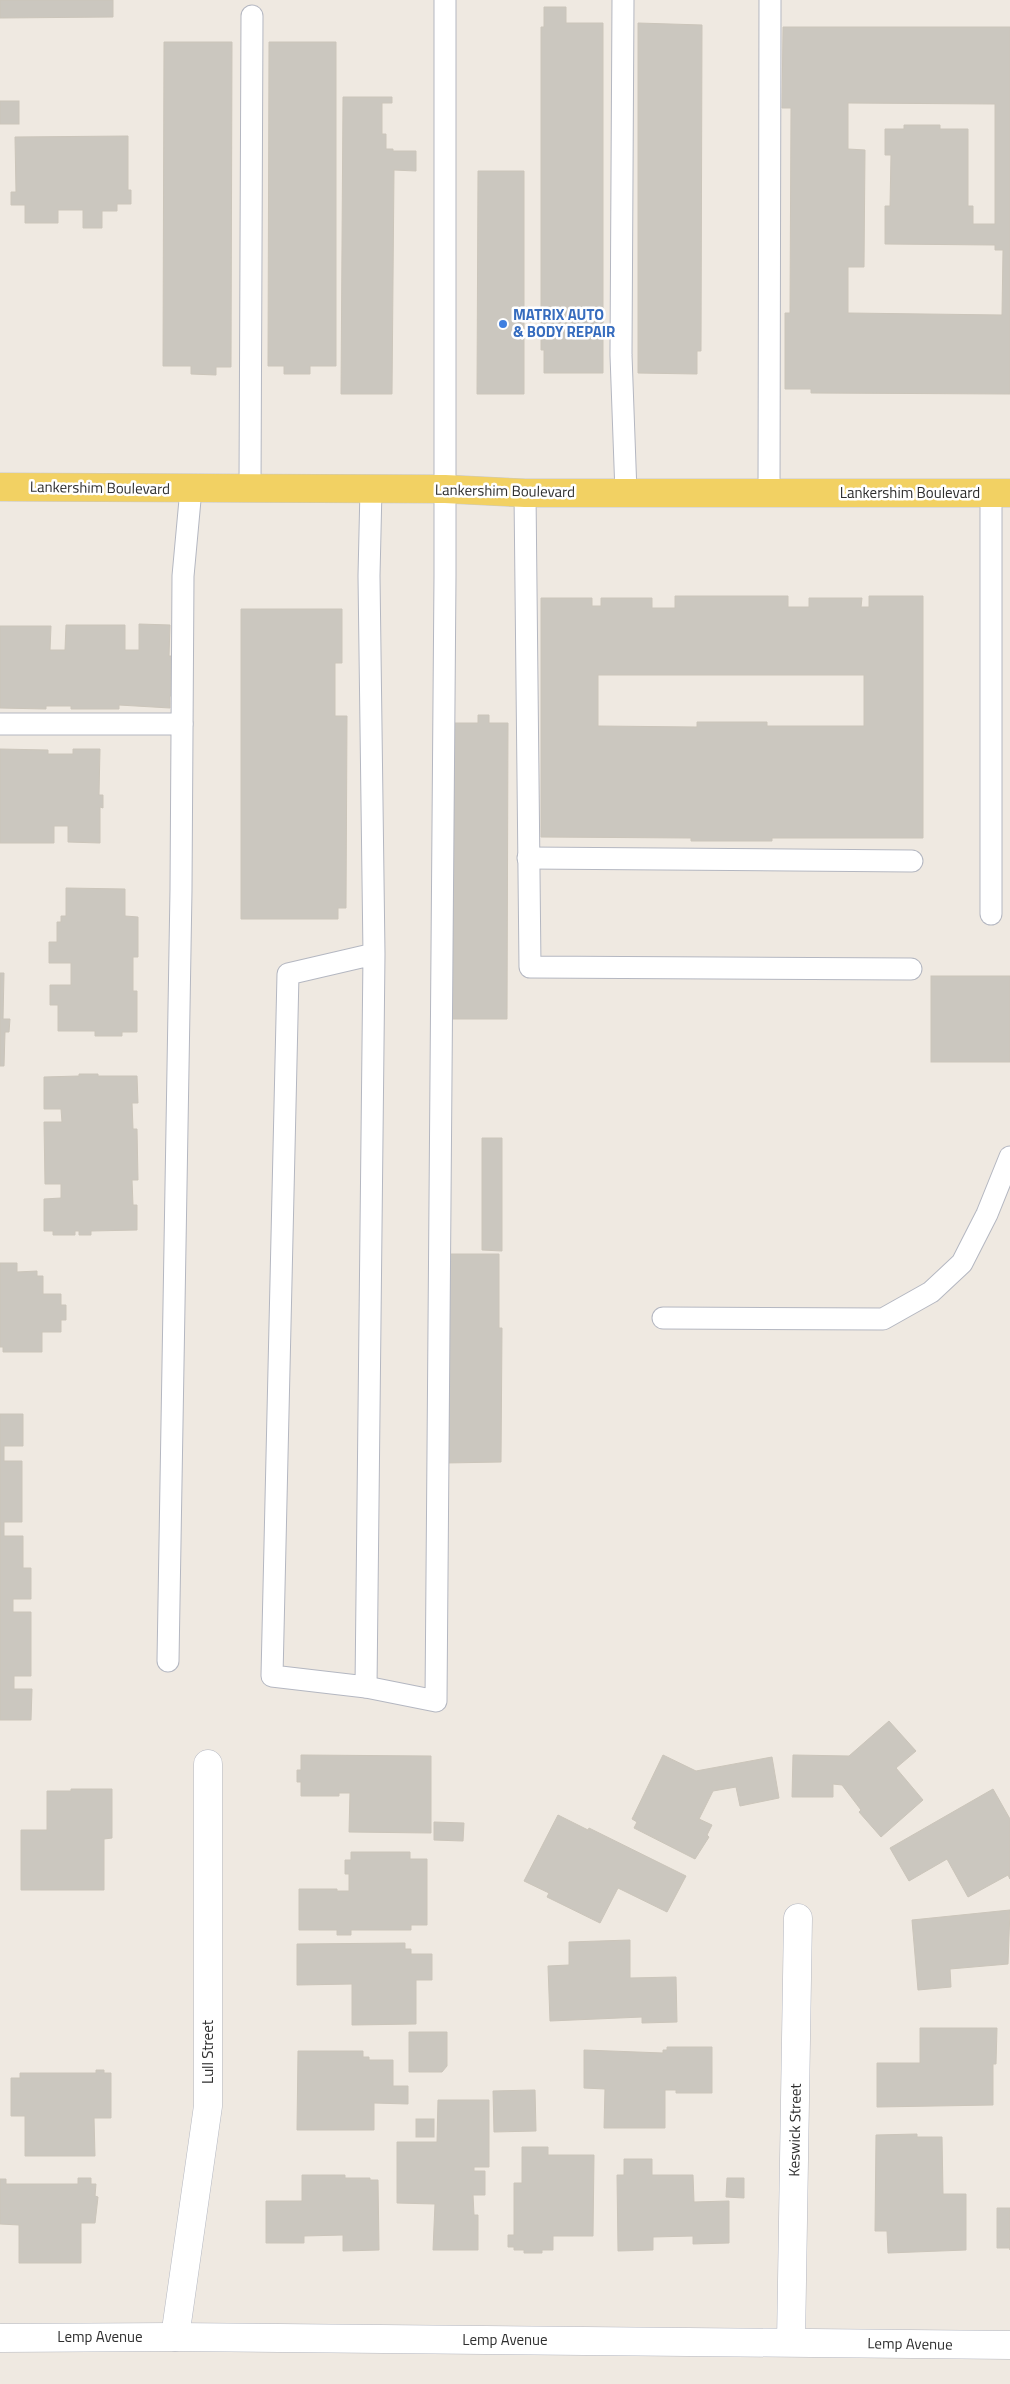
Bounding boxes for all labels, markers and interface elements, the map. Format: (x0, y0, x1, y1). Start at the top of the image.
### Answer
place label: MATRIX AUTO & BODY REPAIR (513, 303, 615, 343)
marker: MATRIX AUTO & BODY REPAIR (497, 318, 509, 330)
street label: Lankershim Boulevard (30, 475, 170, 500)
street label: Lankershim Boulevard (435, 478, 575, 503)
street label: Lankershim Boulevard (840, 481, 980, 504)
street label: Lull Street (196, 2019, 219, 2084)
street label: Keswick Street (782, 2082, 807, 2177)
street label: Lemp Avenue (57, 2325, 143, 2348)
street label: Lemp Avenue (462, 2328, 548, 2351)
street label: Lemp Avenue (867, 2331, 953, 2356)

